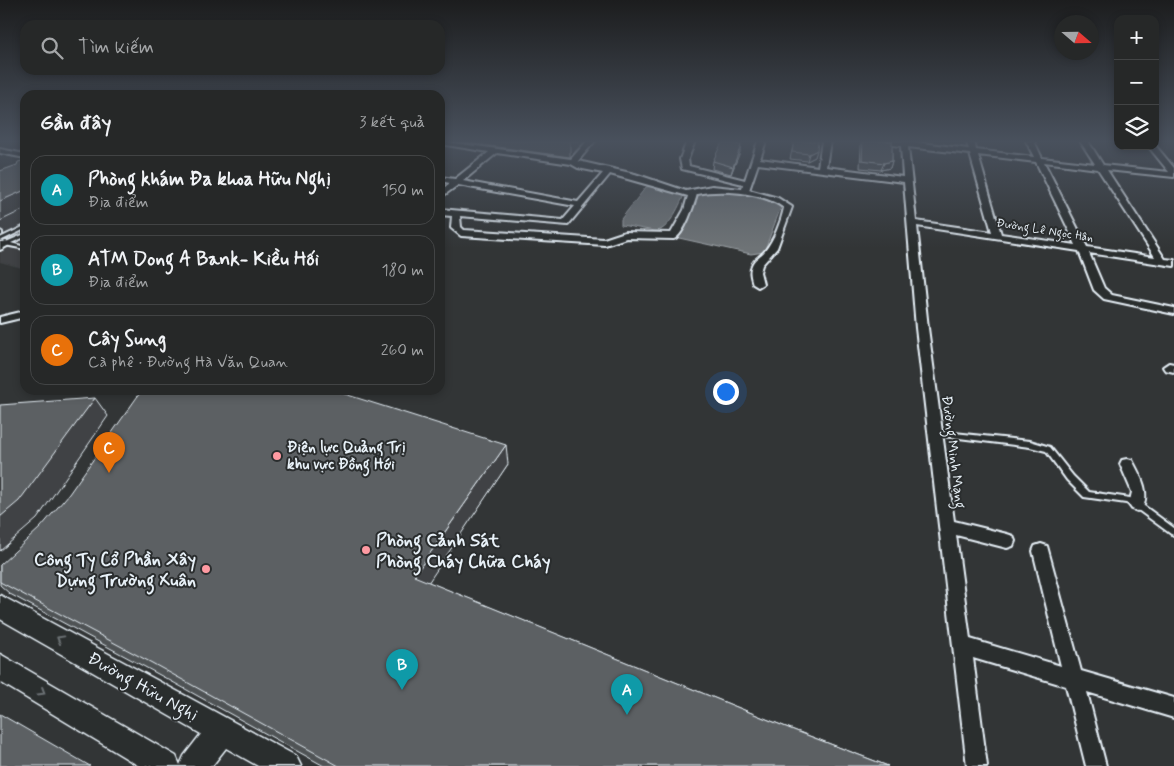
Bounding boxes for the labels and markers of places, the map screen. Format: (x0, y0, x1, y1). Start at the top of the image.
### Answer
pin: C (93, 432, 125, 473)
place label: Điện lực Quảng Trị khu vực Đồng Hới (287, 438, 406, 477)
marker: Điện lực Quảng Trị khu vực Đồng Hới (271, 450, 283, 462)
place label: Phòng Cảnh Sát Phòng Cháy Chữa Cháy (376, 529, 550, 576)
marker: Phòng Cảnh Sát Phòng Cháy Chữa Cháy (360, 544, 372, 556)
place label: Công Ty Cổ Phần Xây Dựng Trường Xuân (34, 548, 196, 595)
marker: Công Ty Cổ Phần Xây Dựng Trường Xuân (200, 563, 212, 575)
pin: B (386, 649, 418, 690)
pin: A (611, 674, 643, 715)

